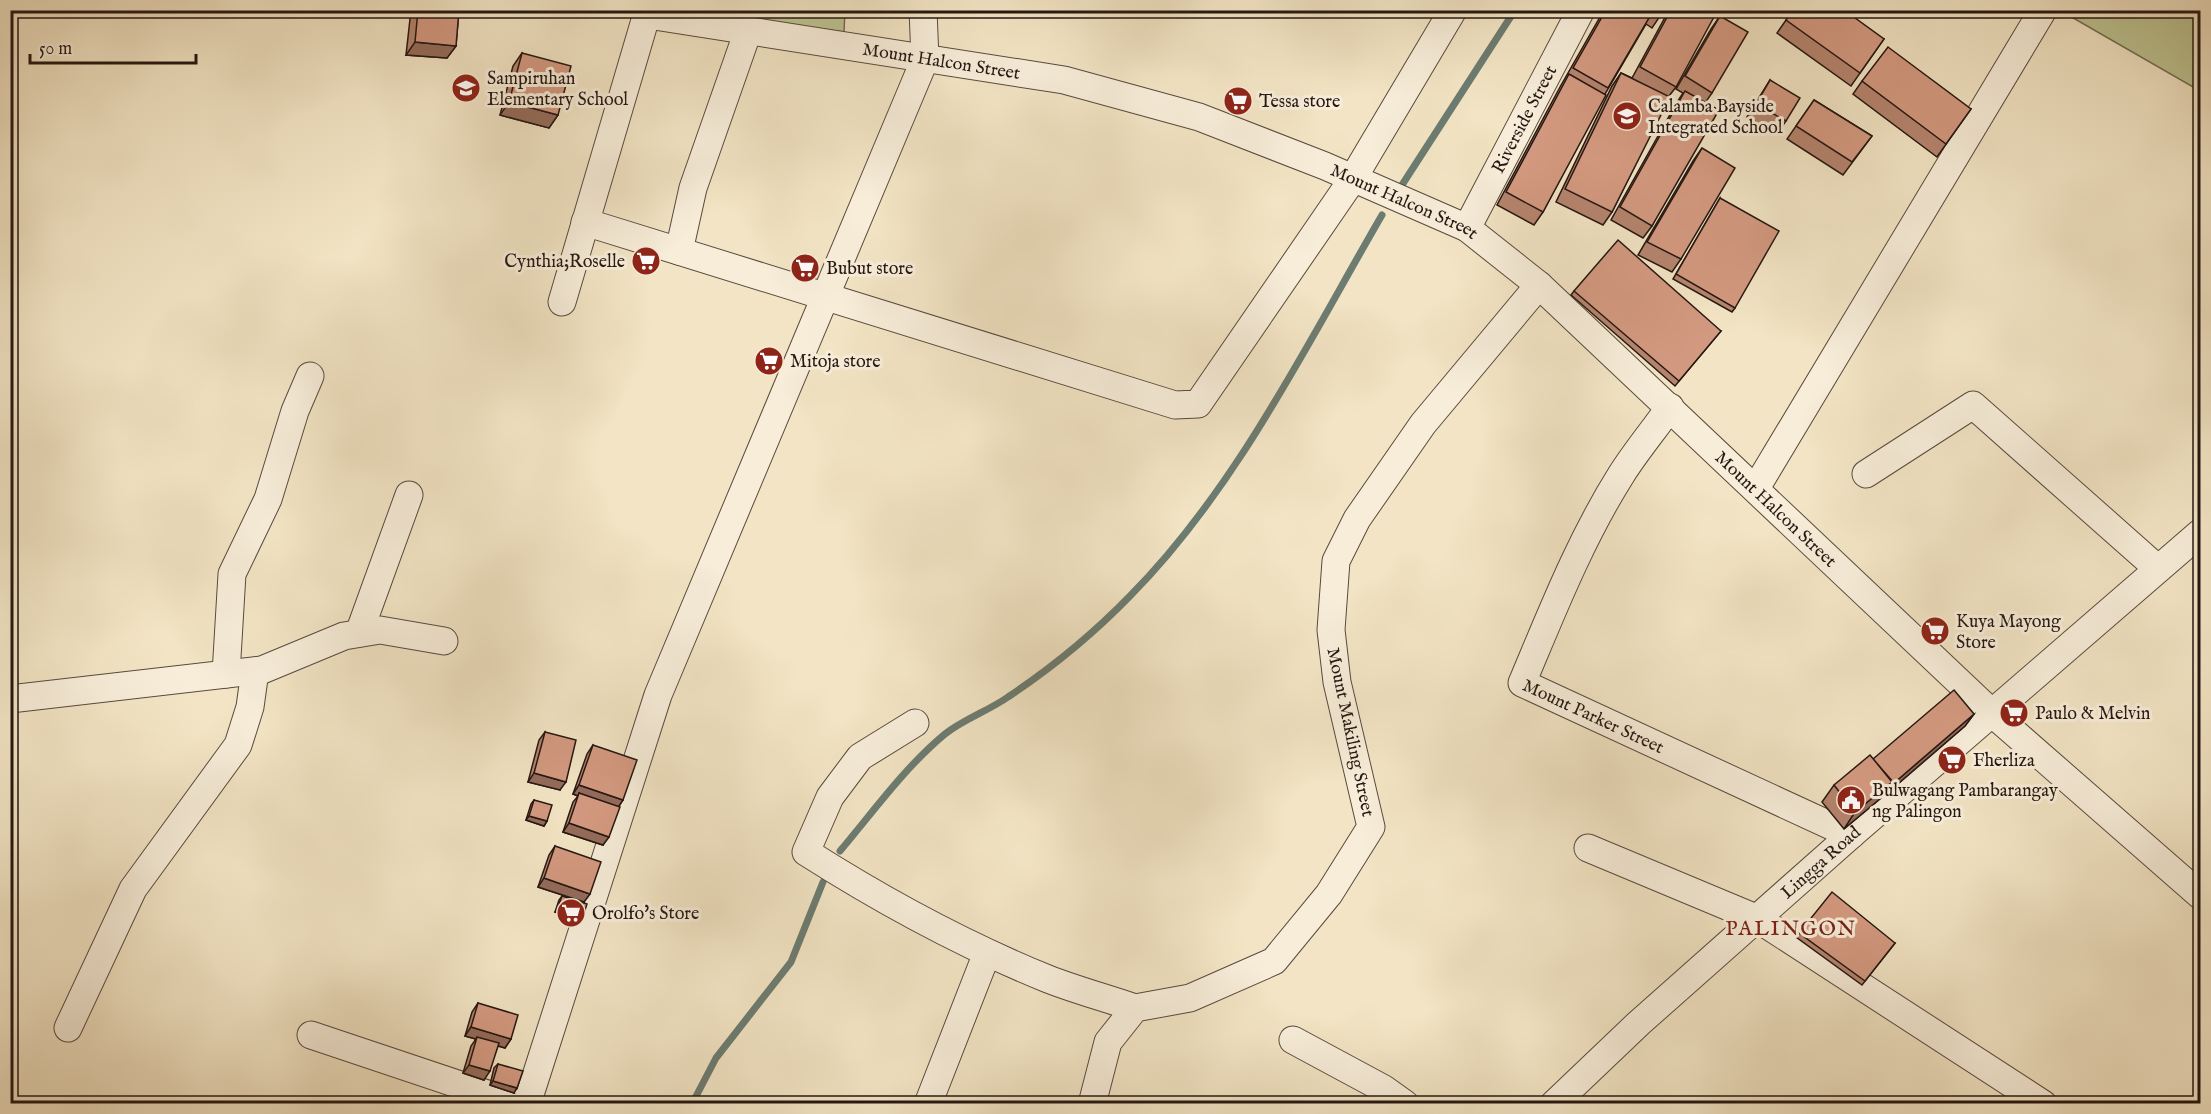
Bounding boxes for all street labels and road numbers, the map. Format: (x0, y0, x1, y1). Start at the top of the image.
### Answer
street label: Mount Halcon Street (861, 39, 1022, 86)
street label: Riverside Street (1488, 62, 1563, 178)
street label: Mount Halcon Street (1326, 160, 1482, 245)
street label: Mount Halcon Street (1709, 447, 1841, 573)
street label: Mount Makiling Street (1320, 646, 1379, 819)
street label: Mount Parker Street (1518, 675, 1667, 760)
street label: Lingga Road (1777, 821, 1866, 905)

